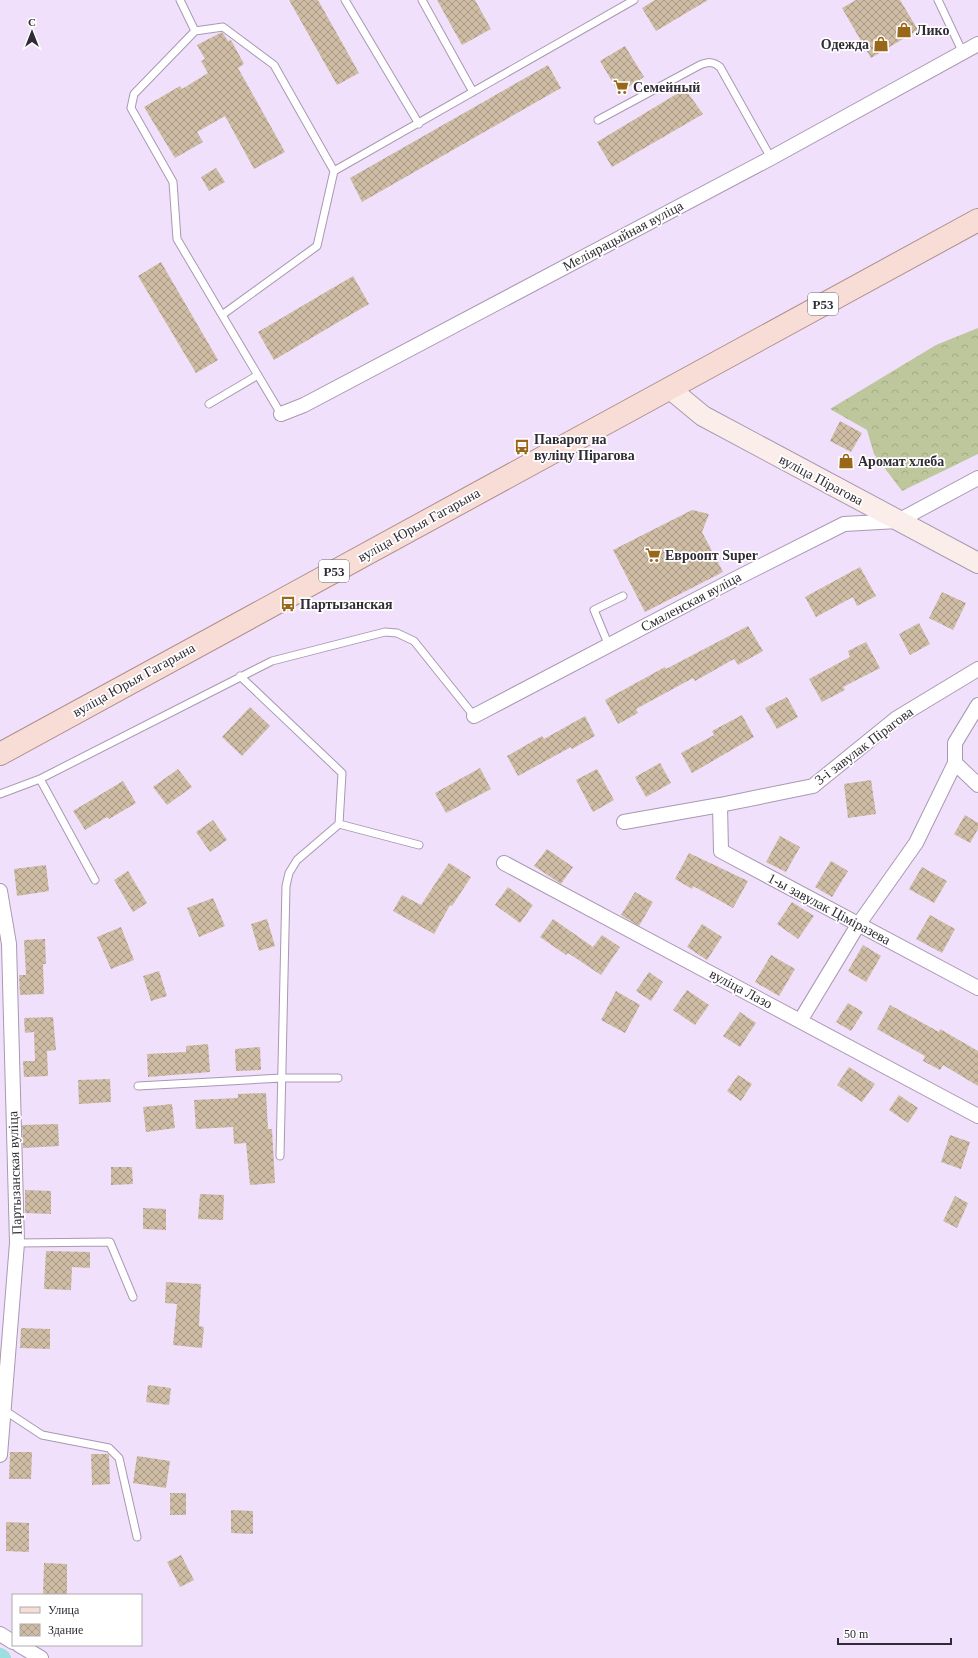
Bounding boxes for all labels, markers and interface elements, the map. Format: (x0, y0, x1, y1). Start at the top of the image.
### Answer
north arrow (12, 12, 52, 52)
text: С (28, 16, 36, 28)
shop icon: Лико (895, 21, 913, 39)
place label: Лико (916, 23, 949, 38)
shop icon: Одежда (872, 35, 890, 53)
place label: Одежда (821, 37, 869, 52)
supermarket icon: Семейный (612, 78, 630, 96)
place label: Семейный (633, 80, 700, 95)
street label: Меліярацыйная вуліца (560, 198, 686, 274)
road number: Р53 (808, 293, 838, 315)
place label: Паварот на вуліцу Пірагова (534, 432, 635, 463)
bus stop icon: Паварот на вуліцу Пірагова (513, 438, 531, 456)
street label: вуліца Пірагова (776, 452, 866, 509)
shop icon: Аромат хлеба (837, 452, 855, 470)
place label: Аромат хлеба (858, 454, 944, 469)
street label: вуліца Юрыя Гагарына (355, 485, 483, 565)
supermarket icon: Евроопт Super (644, 546, 662, 564)
place label: Евроопт Super (665, 548, 758, 563)
road number: Р53 (319, 560, 349, 582)
street label: Смаленская вуліца (638, 569, 744, 635)
bus stop icon: Партызанская (279, 595, 297, 613)
place label: Партызанская (300, 597, 393, 612)
street label: вуліца Юрыя Гагарына (70, 640, 198, 720)
street label: 3-і завулак Пірагова (812, 704, 917, 788)
street label: 1-ы завулак Ціміразева (765, 870, 894, 948)
street label: вуліца Лазо (707, 966, 775, 1012)
street label: Партызанская вуліца (5, 1110, 25, 1235)
legend (12, 1594, 142, 1646)
text: Улица (48, 1603, 80, 1617)
scale bar (838, 1620, 951, 1646)
text: Здание (48, 1623, 83, 1637)
text: 50 m (844, 1627, 869, 1641)

